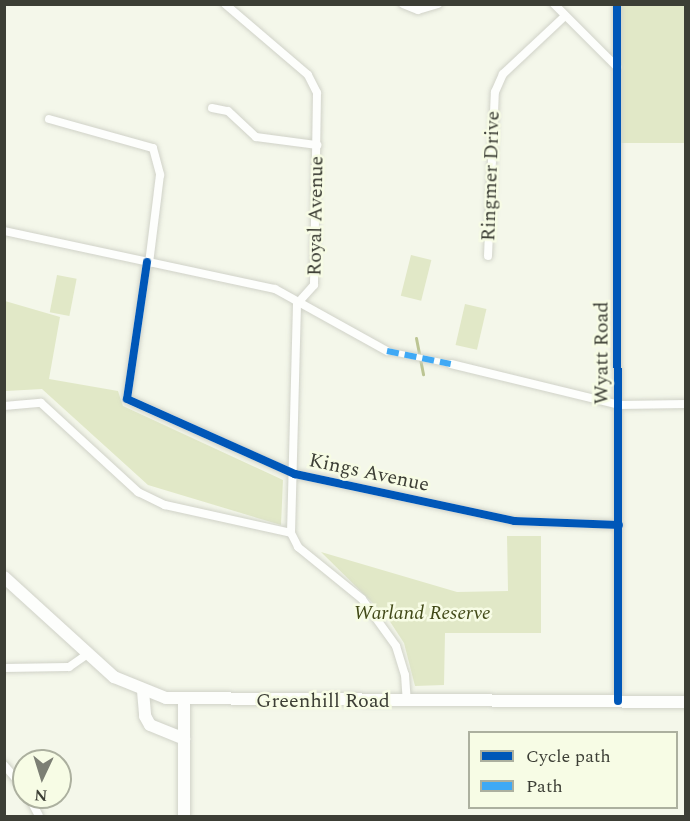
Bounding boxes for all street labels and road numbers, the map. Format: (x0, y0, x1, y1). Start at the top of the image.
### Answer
street label: Ringmer Drive (477, 110, 505, 242)
street label: Royal Avenue (303, 156, 329, 276)
street label: Wyatt Road (590, 301, 614, 405)
street label: Kings Avenue (307, 449, 431, 497)
street label: Greenhill Road (256, 689, 390, 713)

